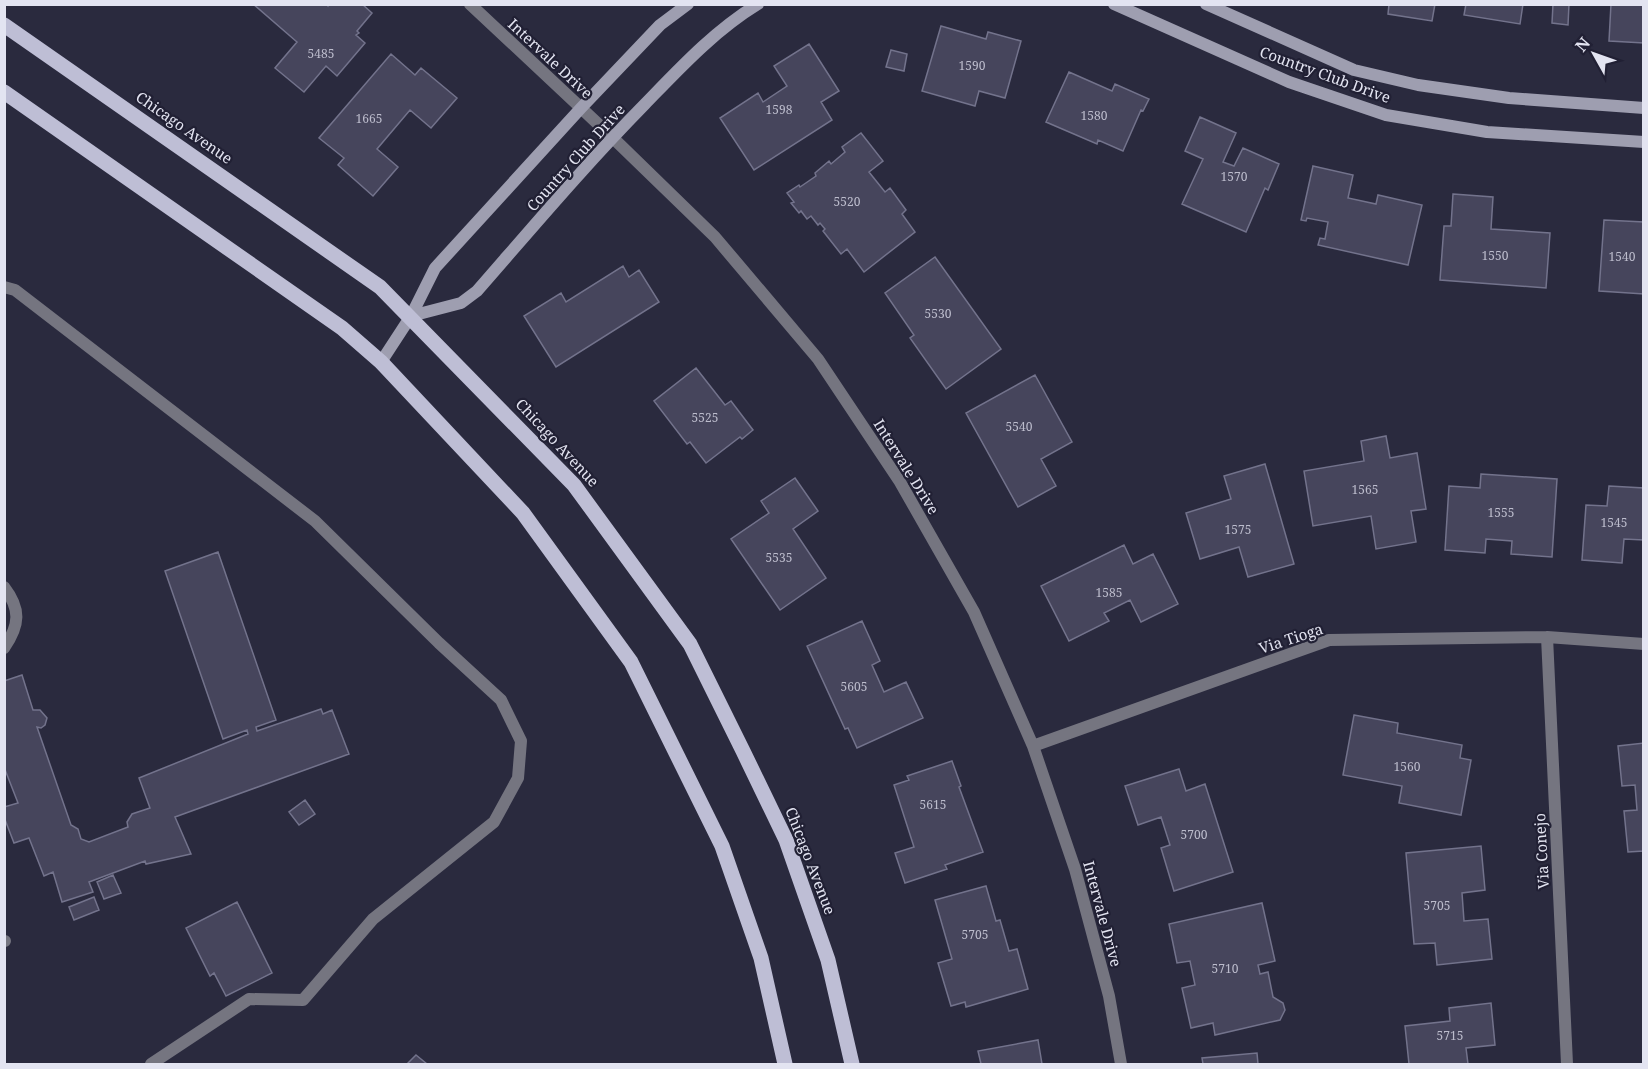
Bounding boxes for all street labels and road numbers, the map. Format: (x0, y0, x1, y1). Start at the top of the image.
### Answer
street label: Intervale Drive (504, 14, 597, 103)
street label: Country Club Drive (1257, 41, 1393, 107)
street label: Chicago Avenue (132, 86, 237, 168)
street label: Country Club Drive (522, 99, 629, 215)
street label: Chicago Avenue (512, 394, 604, 491)
street label: Intervale Drive (870, 415, 944, 518)
street label: Via Tioga (1256, 618, 1325, 658)
street label: Chicago Avenue (781, 804, 841, 917)
street label: Via Conejo (1529, 813, 1553, 890)
street label: Intervale Drive (1079, 859, 1127, 969)

